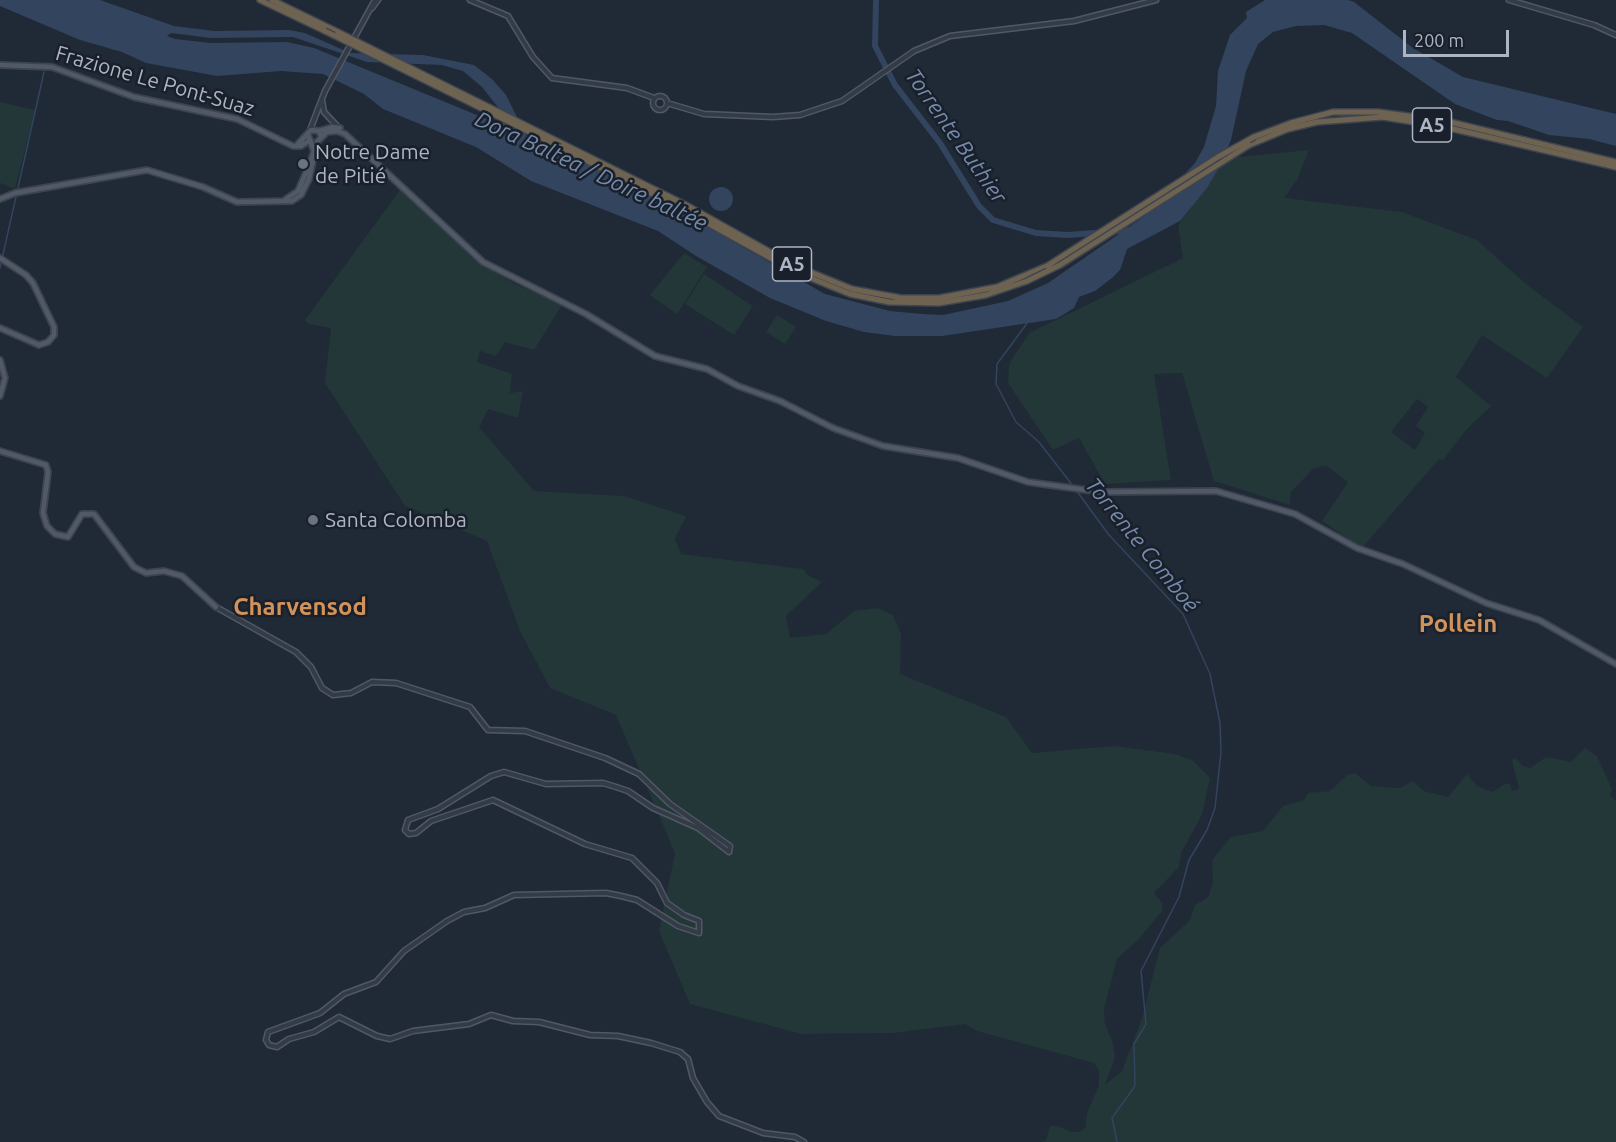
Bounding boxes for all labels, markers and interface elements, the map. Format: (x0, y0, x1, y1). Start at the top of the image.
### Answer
scale bar (1406, 18, 1512, 56)
text: 200 m (1414, 30, 1464, 50)
street label: Frazione Le Pont-Suaz (53, 41, 257, 121)
water label: Torrente Buthier (900, 63, 1012, 209)
water label: Dora Baltea / Doire baltée (471, 106, 711, 236)
road number: A5 (1412, 108, 1452, 142)
place label: Notre Dame de Pitié (315, 139, 430, 189)
marker: Notre Dame de Pitié (296, 157, 310, 171)
road number: A5 (772, 247, 812, 281)
water label: Torrente Comboé (1080, 472, 1204, 618)
place label: Santa Colomba (325, 507, 467, 533)
marker: Santa Colomba (306, 513, 320, 527)
district label: Charvensod (233, 593, 367, 621)
district label: Pollein (1419, 610, 1497, 638)

